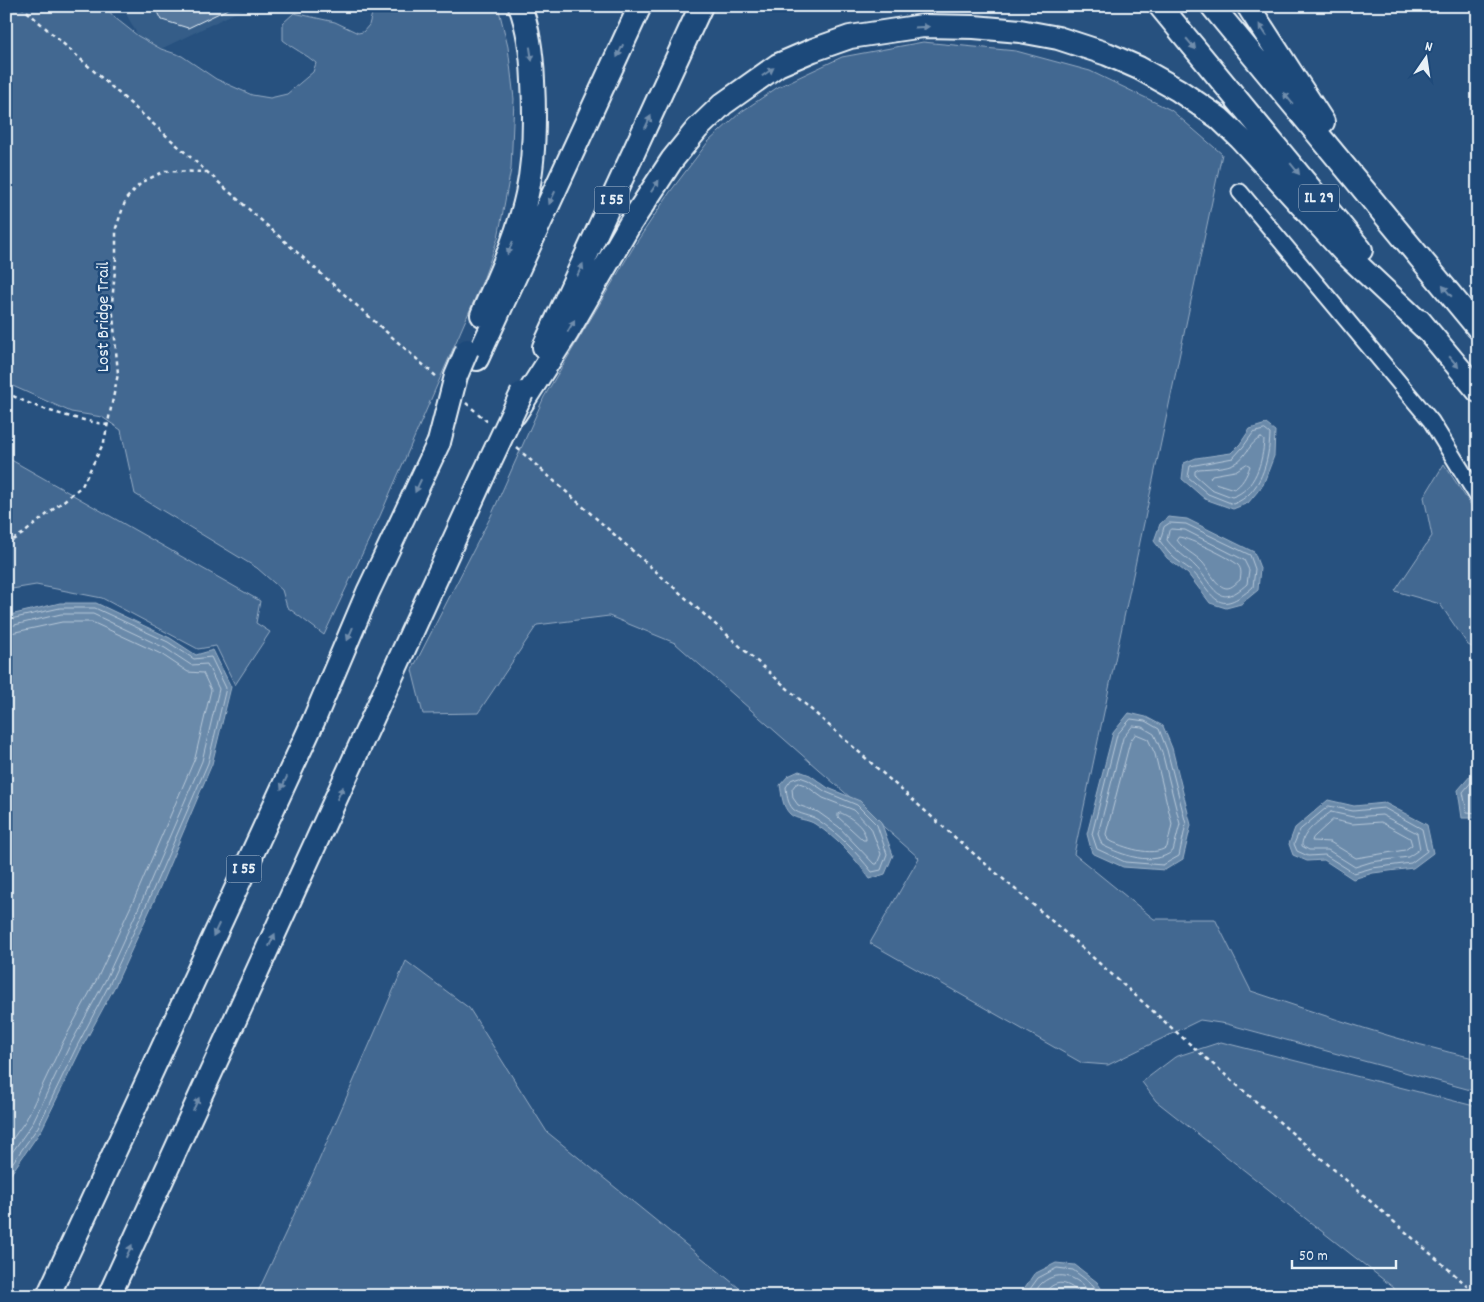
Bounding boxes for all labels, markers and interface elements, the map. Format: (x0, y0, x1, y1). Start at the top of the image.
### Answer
one-way arrow (915, 22, 931, 30)
one-way arrow (1258, 23, 1268, 36)
north arrow (1402, 32, 1452, 82)
one-way arrow (1185, 37, 1197, 49)
text: N (1423, 37, 1434, 58)
one-way arrow (615, 43, 624, 58)
one-way arrow (527, 46, 535, 62)
one-way arrow (761, 67, 775, 77)
one-way arrow (1282, 92, 1293, 105)
one-way arrow (644, 115, 652, 129)
one-way arrow (1289, 162, 1300, 175)
one-way arrow (650, 179, 660, 193)
road number: IL 29 (1299, 184, 1339, 212)
road number: I 55 (594, 186, 630, 214)
one-way arrow (548, 191, 556, 205)
one-way arrow (506, 241, 514, 256)
street label: Lost Bridge Trail (92, 261, 117, 372)
one-way arrow (576, 263, 584, 277)
one-way arrow (1441, 284, 1452, 297)
one-way arrow (567, 319, 576, 332)
one-way arrow (1448, 355, 1459, 368)
one-way arrow (414, 479, 422, 493)
one-way arrow (346, 627, 354, 641)
one-way arrow (280, 776, 288, 790)
one-way arrow (336, 786, 344, 800)
road number: I 55 (226, 856, 262, 882)
one-way arrow (212, 923, 220, 937)
one-way arrow (268, 933, 276, 947)
one-way arrow (193, 1097, 201, 1111)
scale bar (1292, 1237, 1395, 1269)
one-way arrow (125, 1244, 133, 1258)
text: 50 m (1299, 1246, 1328, 1268)

